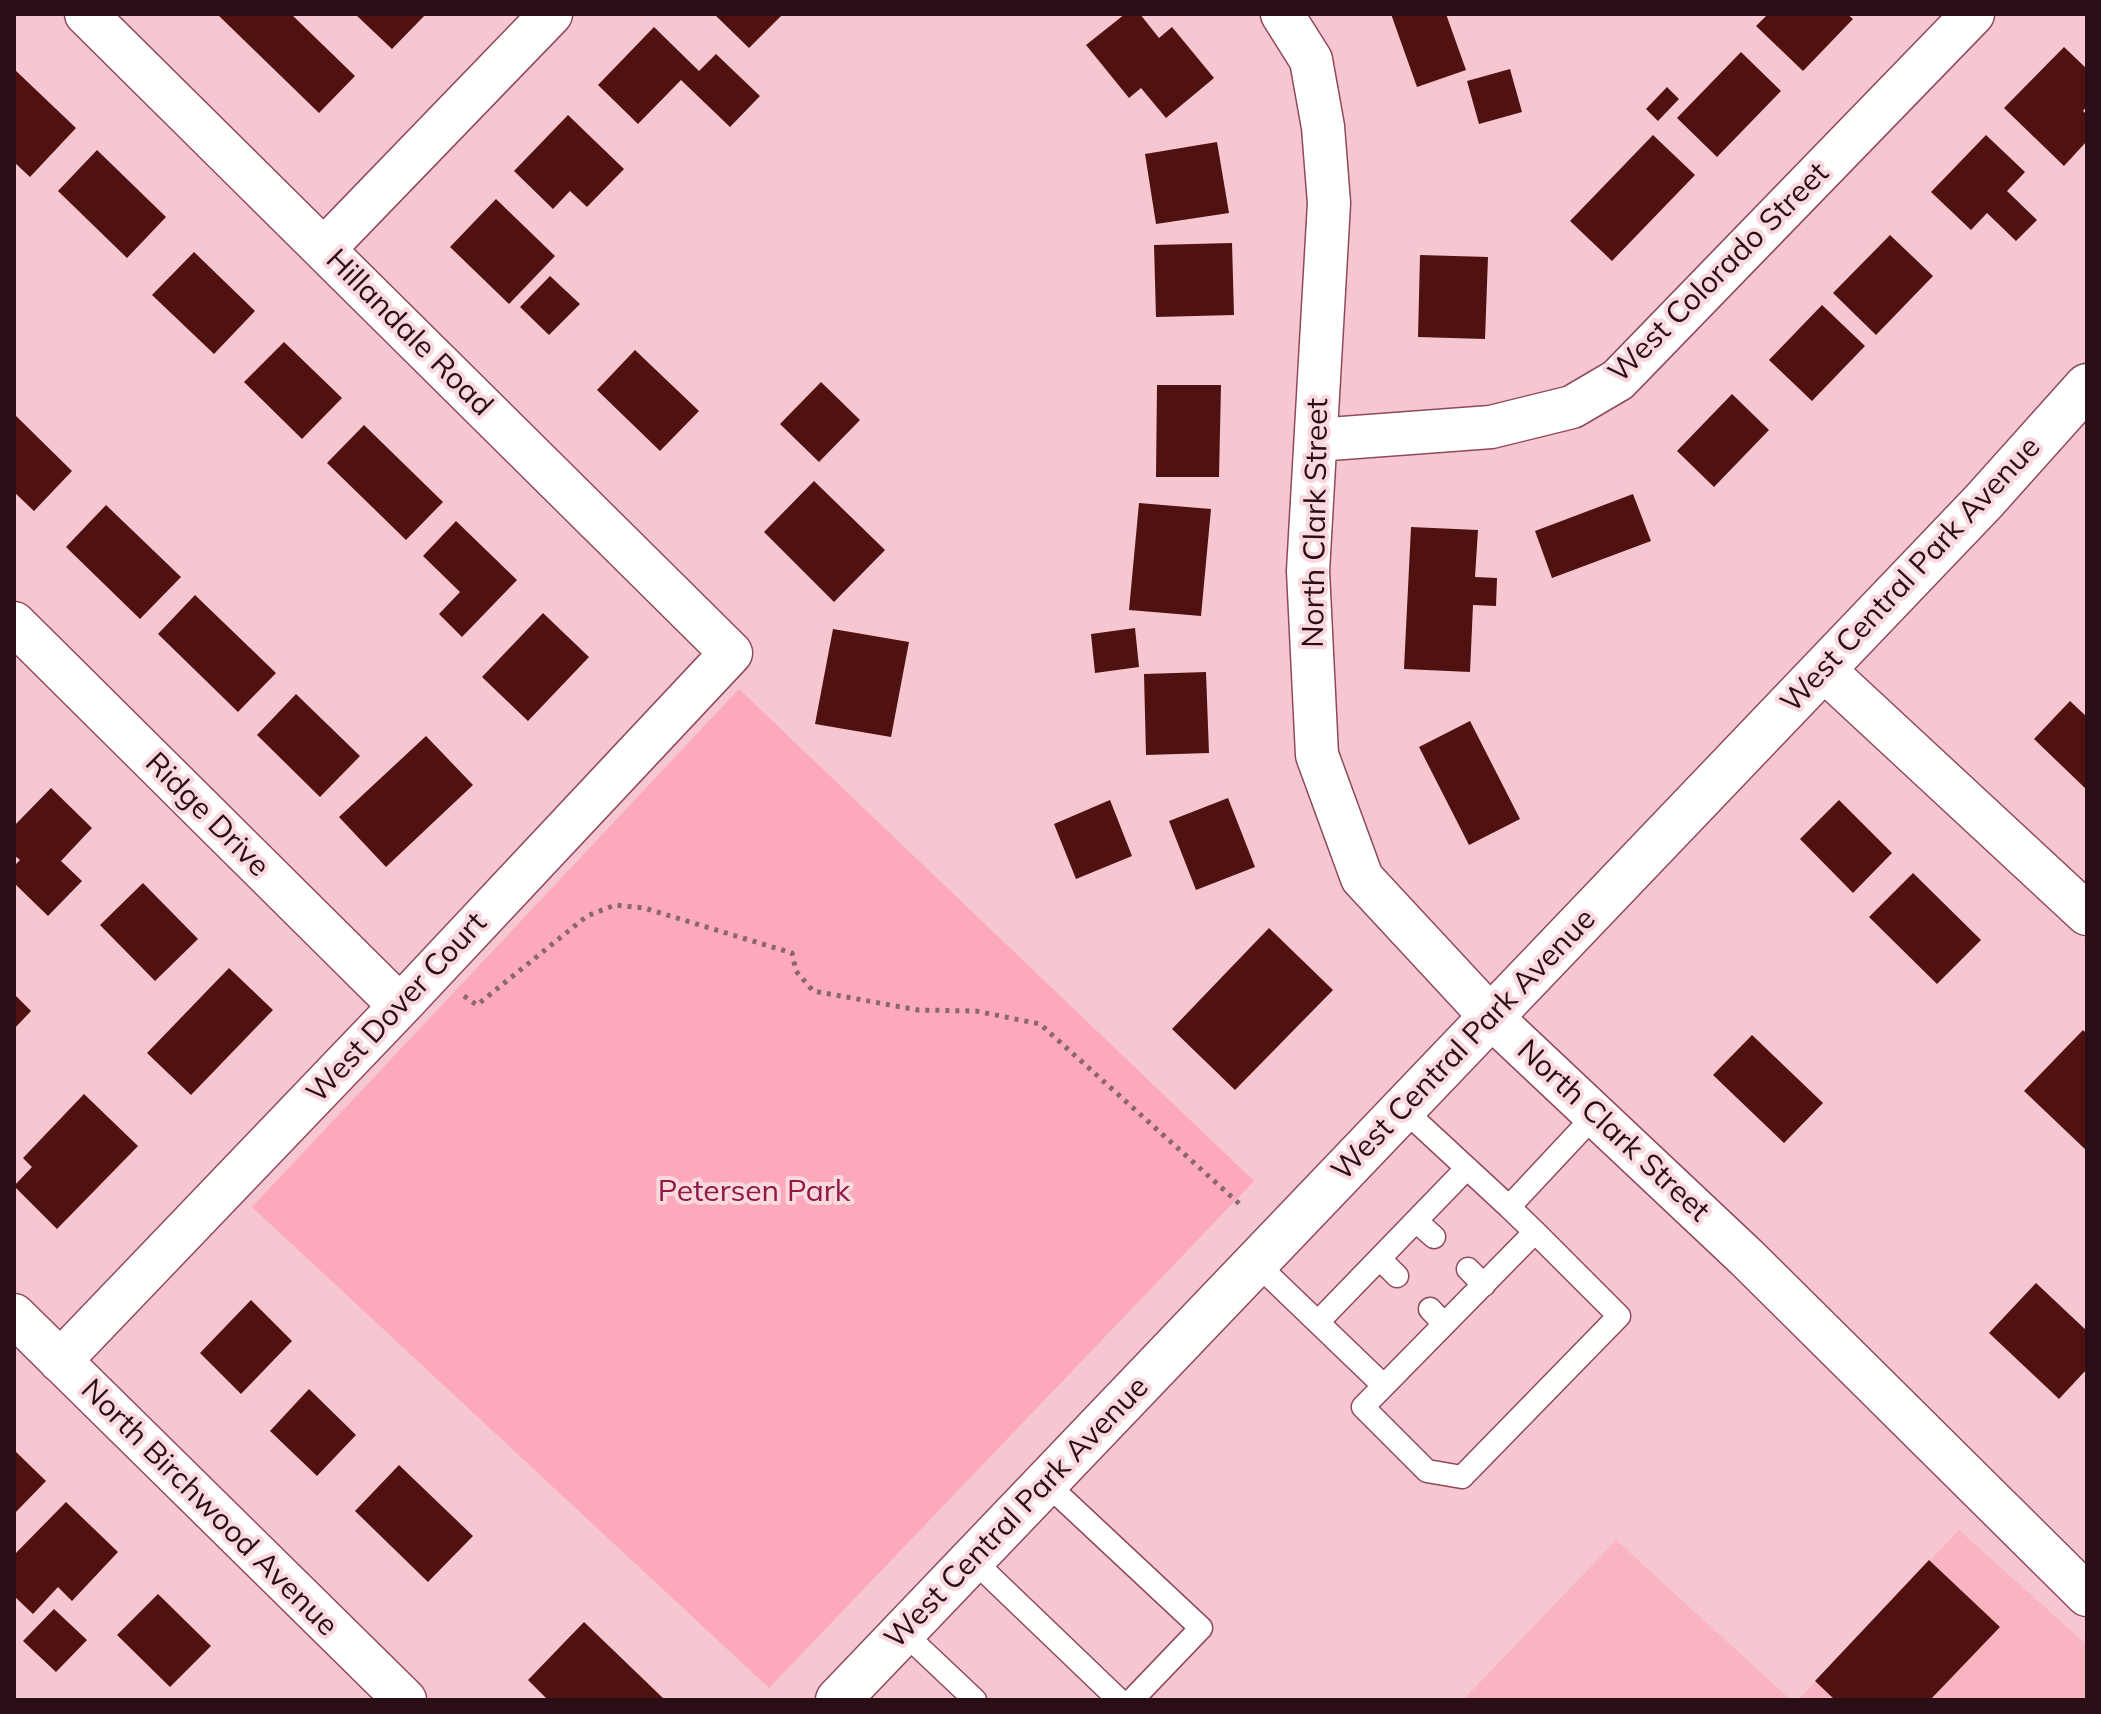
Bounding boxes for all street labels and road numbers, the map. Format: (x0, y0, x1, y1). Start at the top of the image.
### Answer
street label: West Colorado Street (1601, 155, 1837, 391)
street label: Hillandale Road (318, 242, 500, 424)
street label: North Clark Street (1296, 398, 1336, 648)
street label: West Central Park Avenue (1774, 430, 2048, 720)
street label: Ridge Drive (137, 745, 277, 885)
street label: West Central Park Avenue (1325, 902, 1603, 1188)
street label: West Dover Court (300, 905, 494, 1111)
street label: North Clark Street (1509, 1033, 1717, 1229)
street label: West Central Park Avenue (878, 1370, 1156, 1656)
street label: North Birchwood Avenue (73, 1372, 345, 1644)

